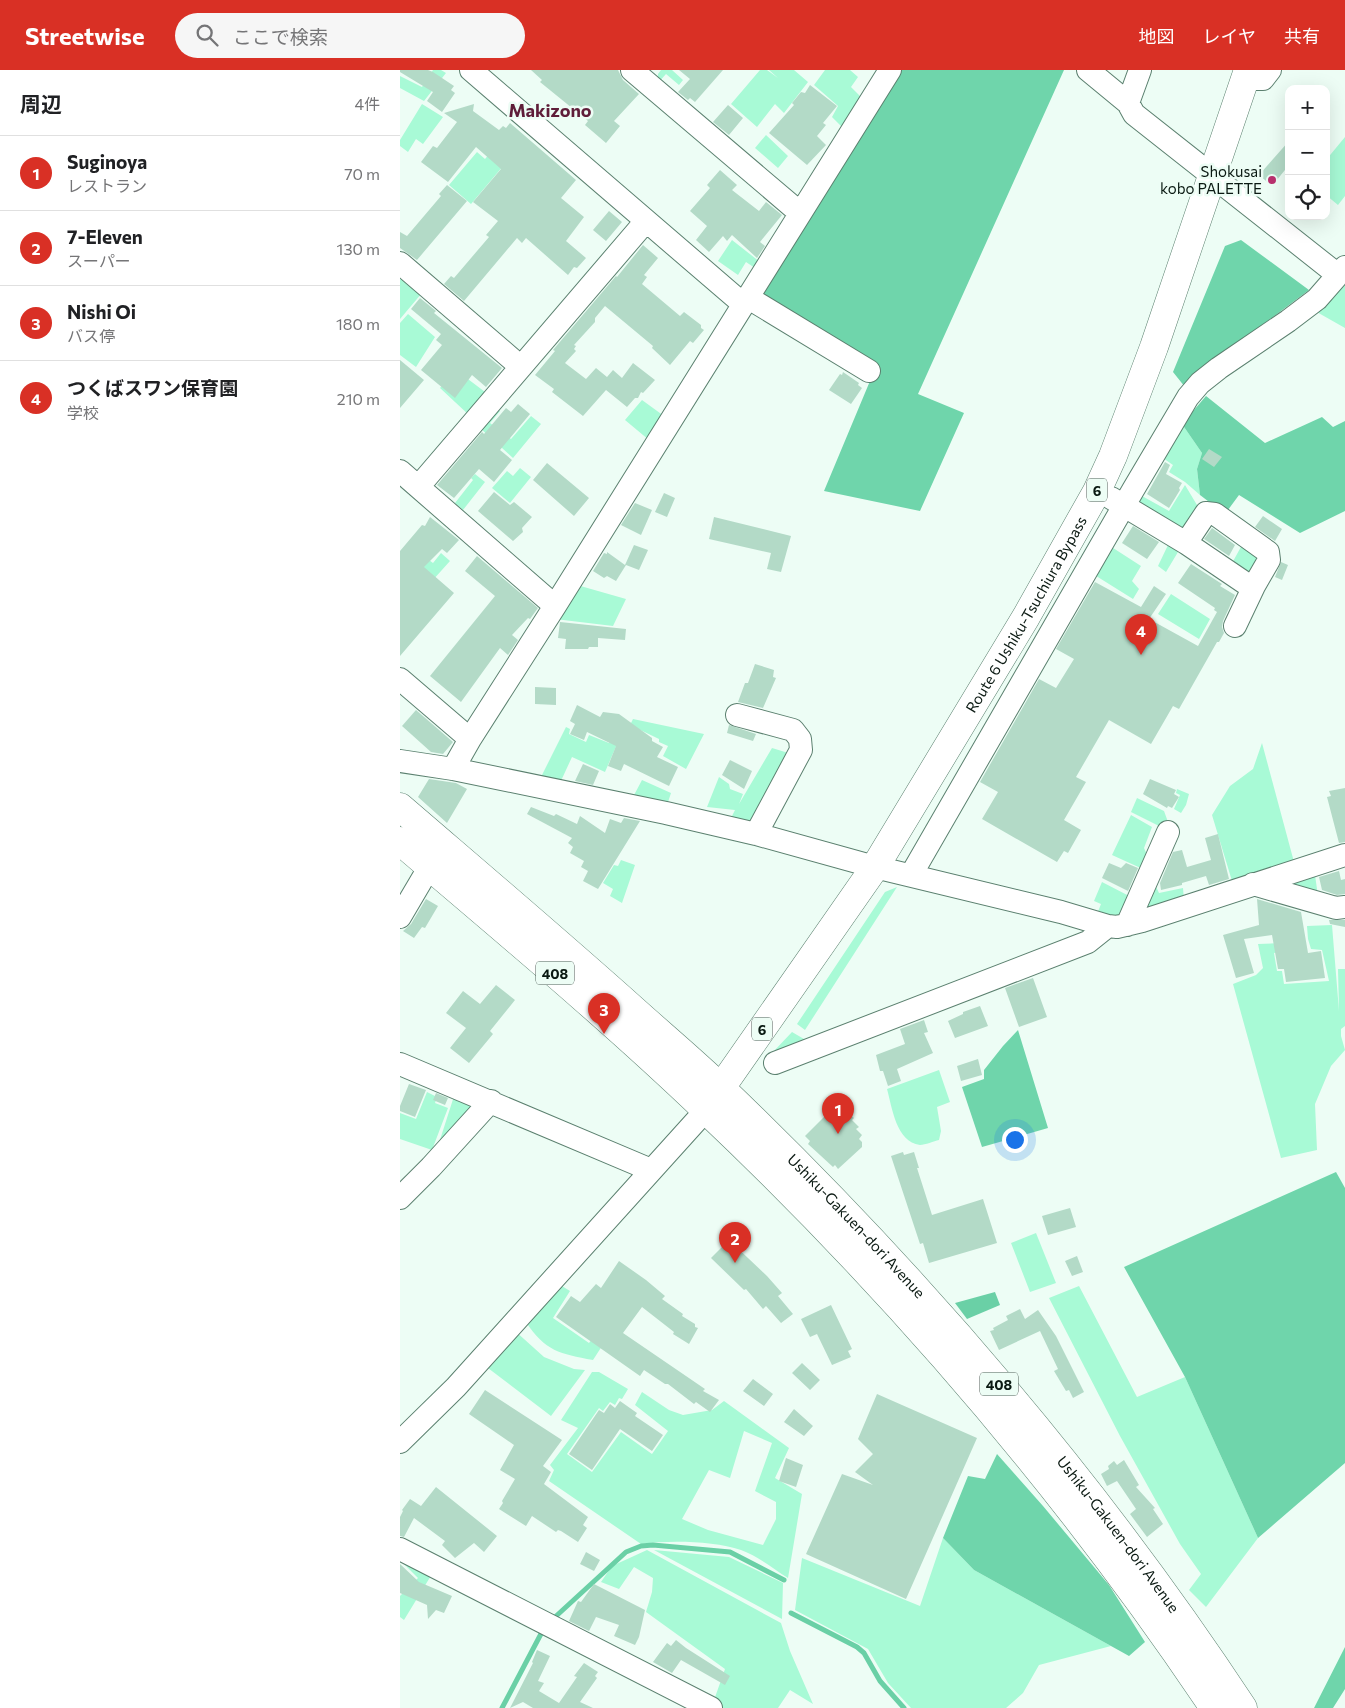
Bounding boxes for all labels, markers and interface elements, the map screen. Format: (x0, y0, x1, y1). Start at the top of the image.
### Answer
search box (175, 13, 525, 58)
text: Streetwise (25, 21, 145, 50)
icon: search (193, 21, 221, 49)
text: ここで検索 (233, 25, 328, 48)
text: 地図 (1139, 25, 1175, 47)
text: レイヤ (1203, 25, 1256, 47)
text: 共有 (1284, 25, 1320, 47)
map controls (1285, 85, 1330, 220)
button: + (1285, 85, 1330, 130)
text: 周辺 (20, 91, 62, 116)
text: 4件 (354, 94, 380, 113)
district label: Makizono (508, 99, 592, 121)
button: − (1285, 130, 1330, 175)
text: Suginoya (67, 150, 147, 173)
place label: Shokusai kobo PALETTE (1160, 162, 1262, 197)
text: 1 (32, 164, 40, 183)
text: 70 m (344, 164, 380, 183)
marker: Shokusai kobo PALETTE (1266, 174, 1278, 186)
button: locate (1285, 175, 1330, 220)
text: レストラン (67, 176, 147, 195)
text: 7-Eleven (67, 225, 143, 248)
text: 2 (31, 239, 41, 258)
text: 130 m (337, 239, 380, 258)
text: スーパー (67, 251, 131, 270)
text: Nishi Oi (67, 300, 136, 323)
text: 3 (31, 314, 41, 333)
text: 180 m (336, 314, 380, 333)
text: バス停 (67, 326, 115, 345)
text: つくばスワン保育園 (67, 376, 238, 399)
text: 4 (31, 389, 41, 408)
text: 210 m (337, 389, 380, 408)
text: 学校 (67, 403, 99, 422)
road number: 6 (1087, 478, 1107, 502)
street label: Route 6 Ushiku-Tsuchiura Bypass (962, 513, 1090, 716)
pin: 4 (1125, 614, 1157, 655)
road number: 408 (536, 961, 574, 984)
pin: 3 (588, 993, 620, 1034)
road number: 6 (752, 1018, 772, 1041)
pin: 1 (822, 1093, 854, 1134)
your location (1002, 1127, 1028, 1153)
street label: Ushiku-Gakuen-dori Avenue (784, 1150, 929, 1302)
pin: 2 (719, 1222, 751, 1263)
road number: 408 (980, 1372, 1018, 1396)
street label: Ushiku-Gakuen-dori Avenue (1054, 1452, 1184, 1616)

